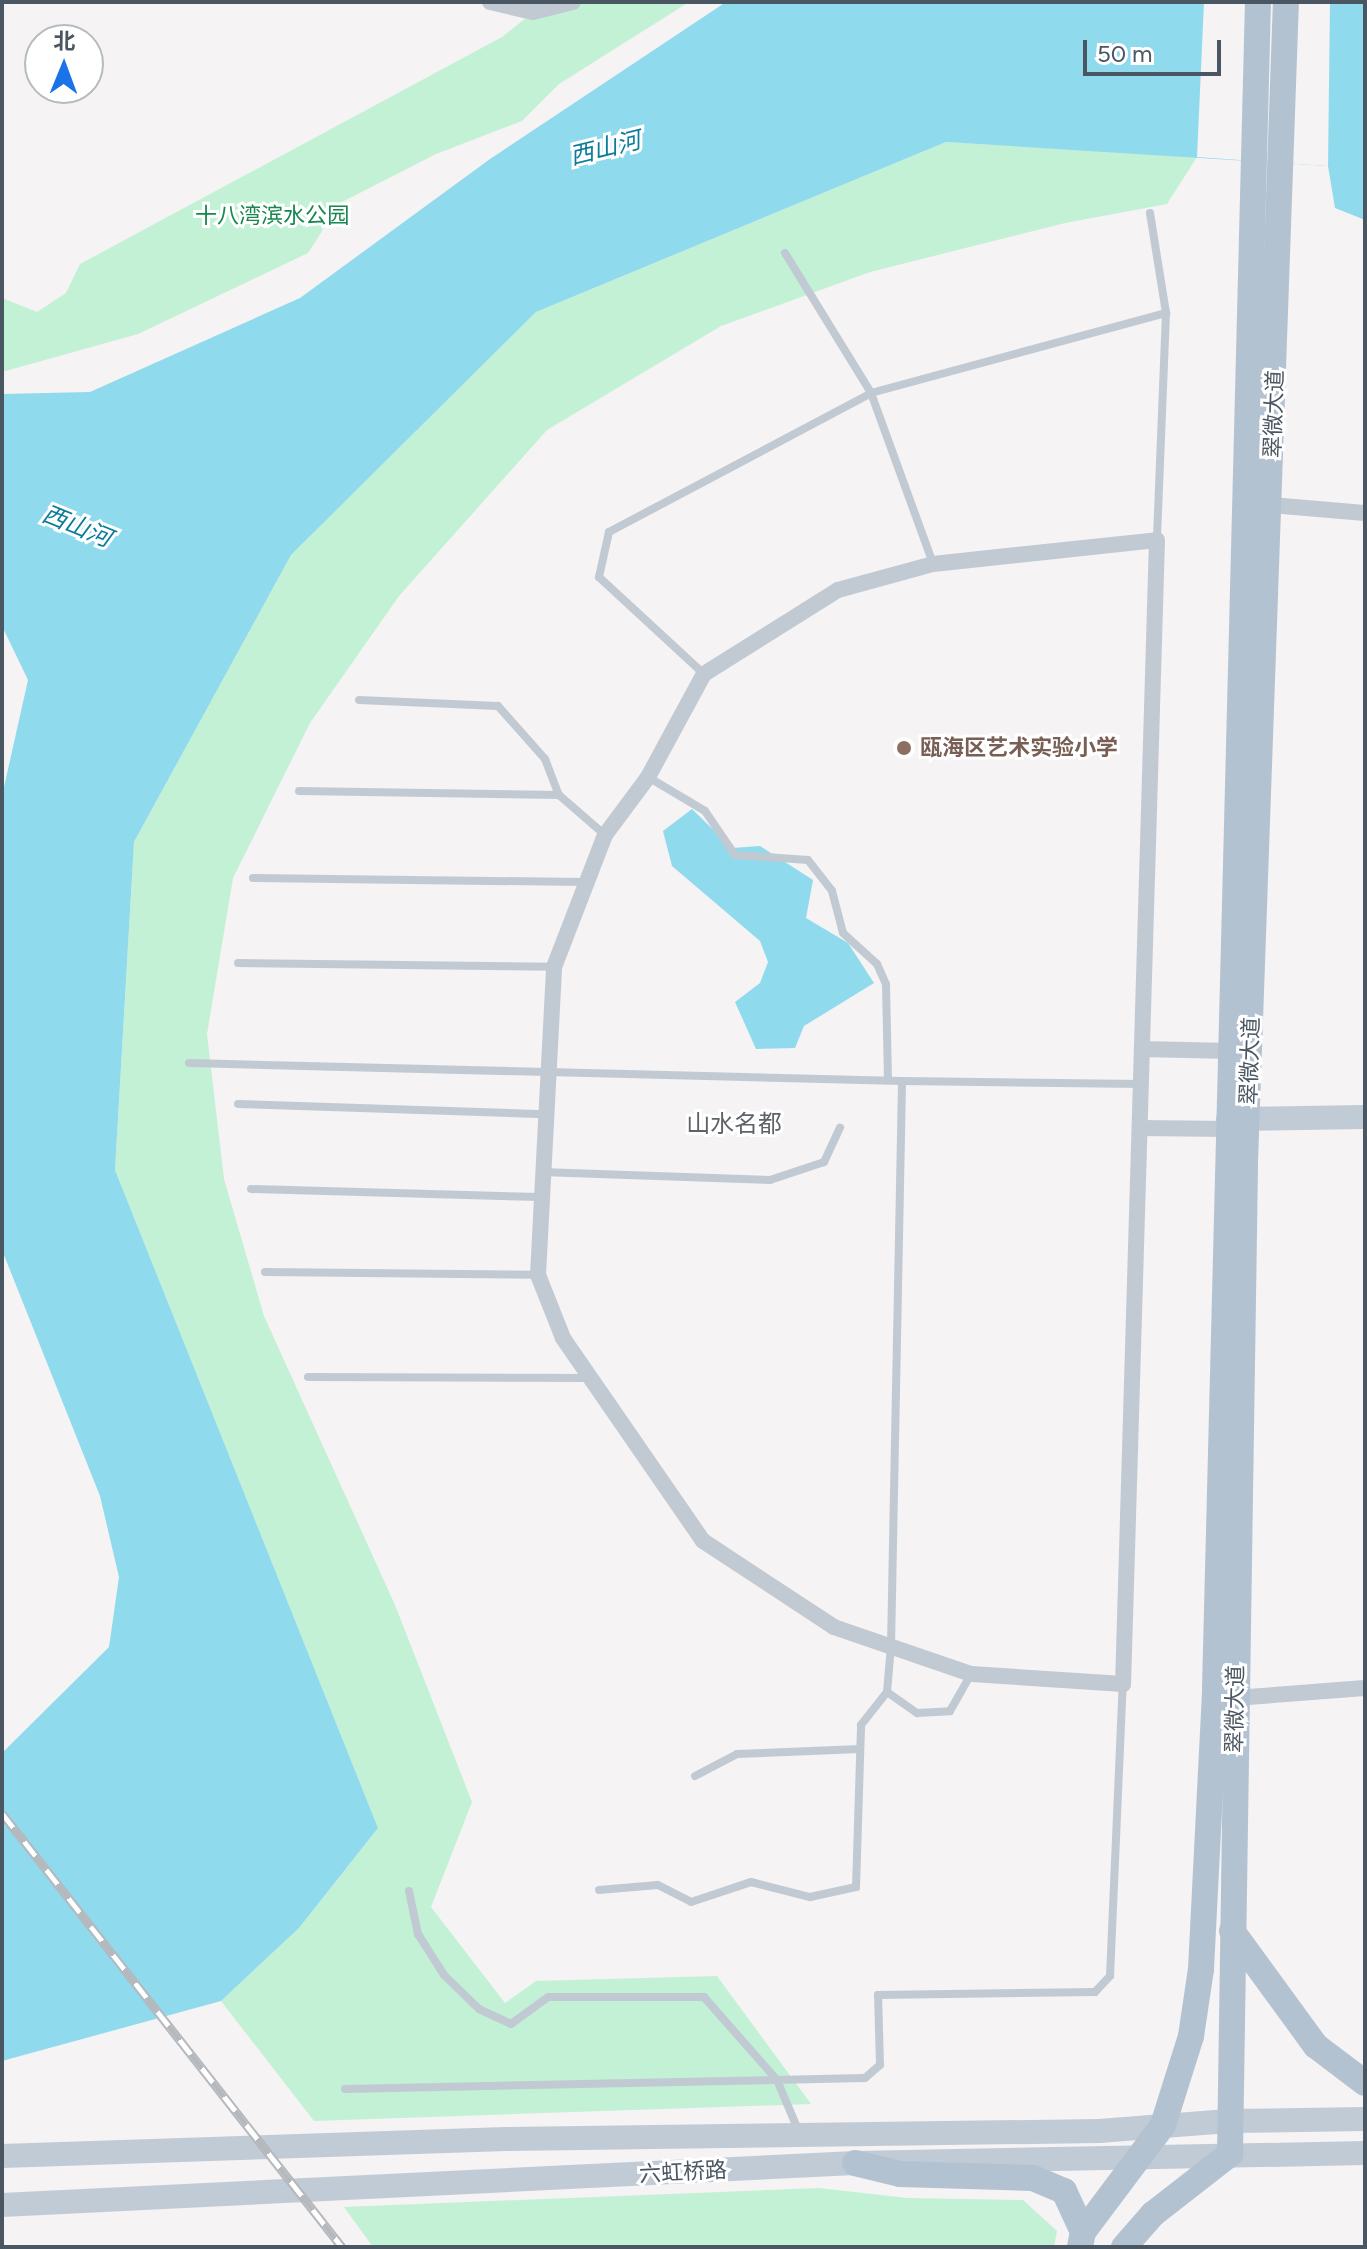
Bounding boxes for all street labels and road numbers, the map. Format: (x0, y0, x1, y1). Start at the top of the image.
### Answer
street label: 翠微大道 (1259, 370, 1289, 458)
street label: 翠微大道 (1235, 1017, 1265, 1105)
street label: 翠微大道 (1221, 1665, 1249, 1753)
street label: 六虹桥路 (638, 2157, 728, 2187)

